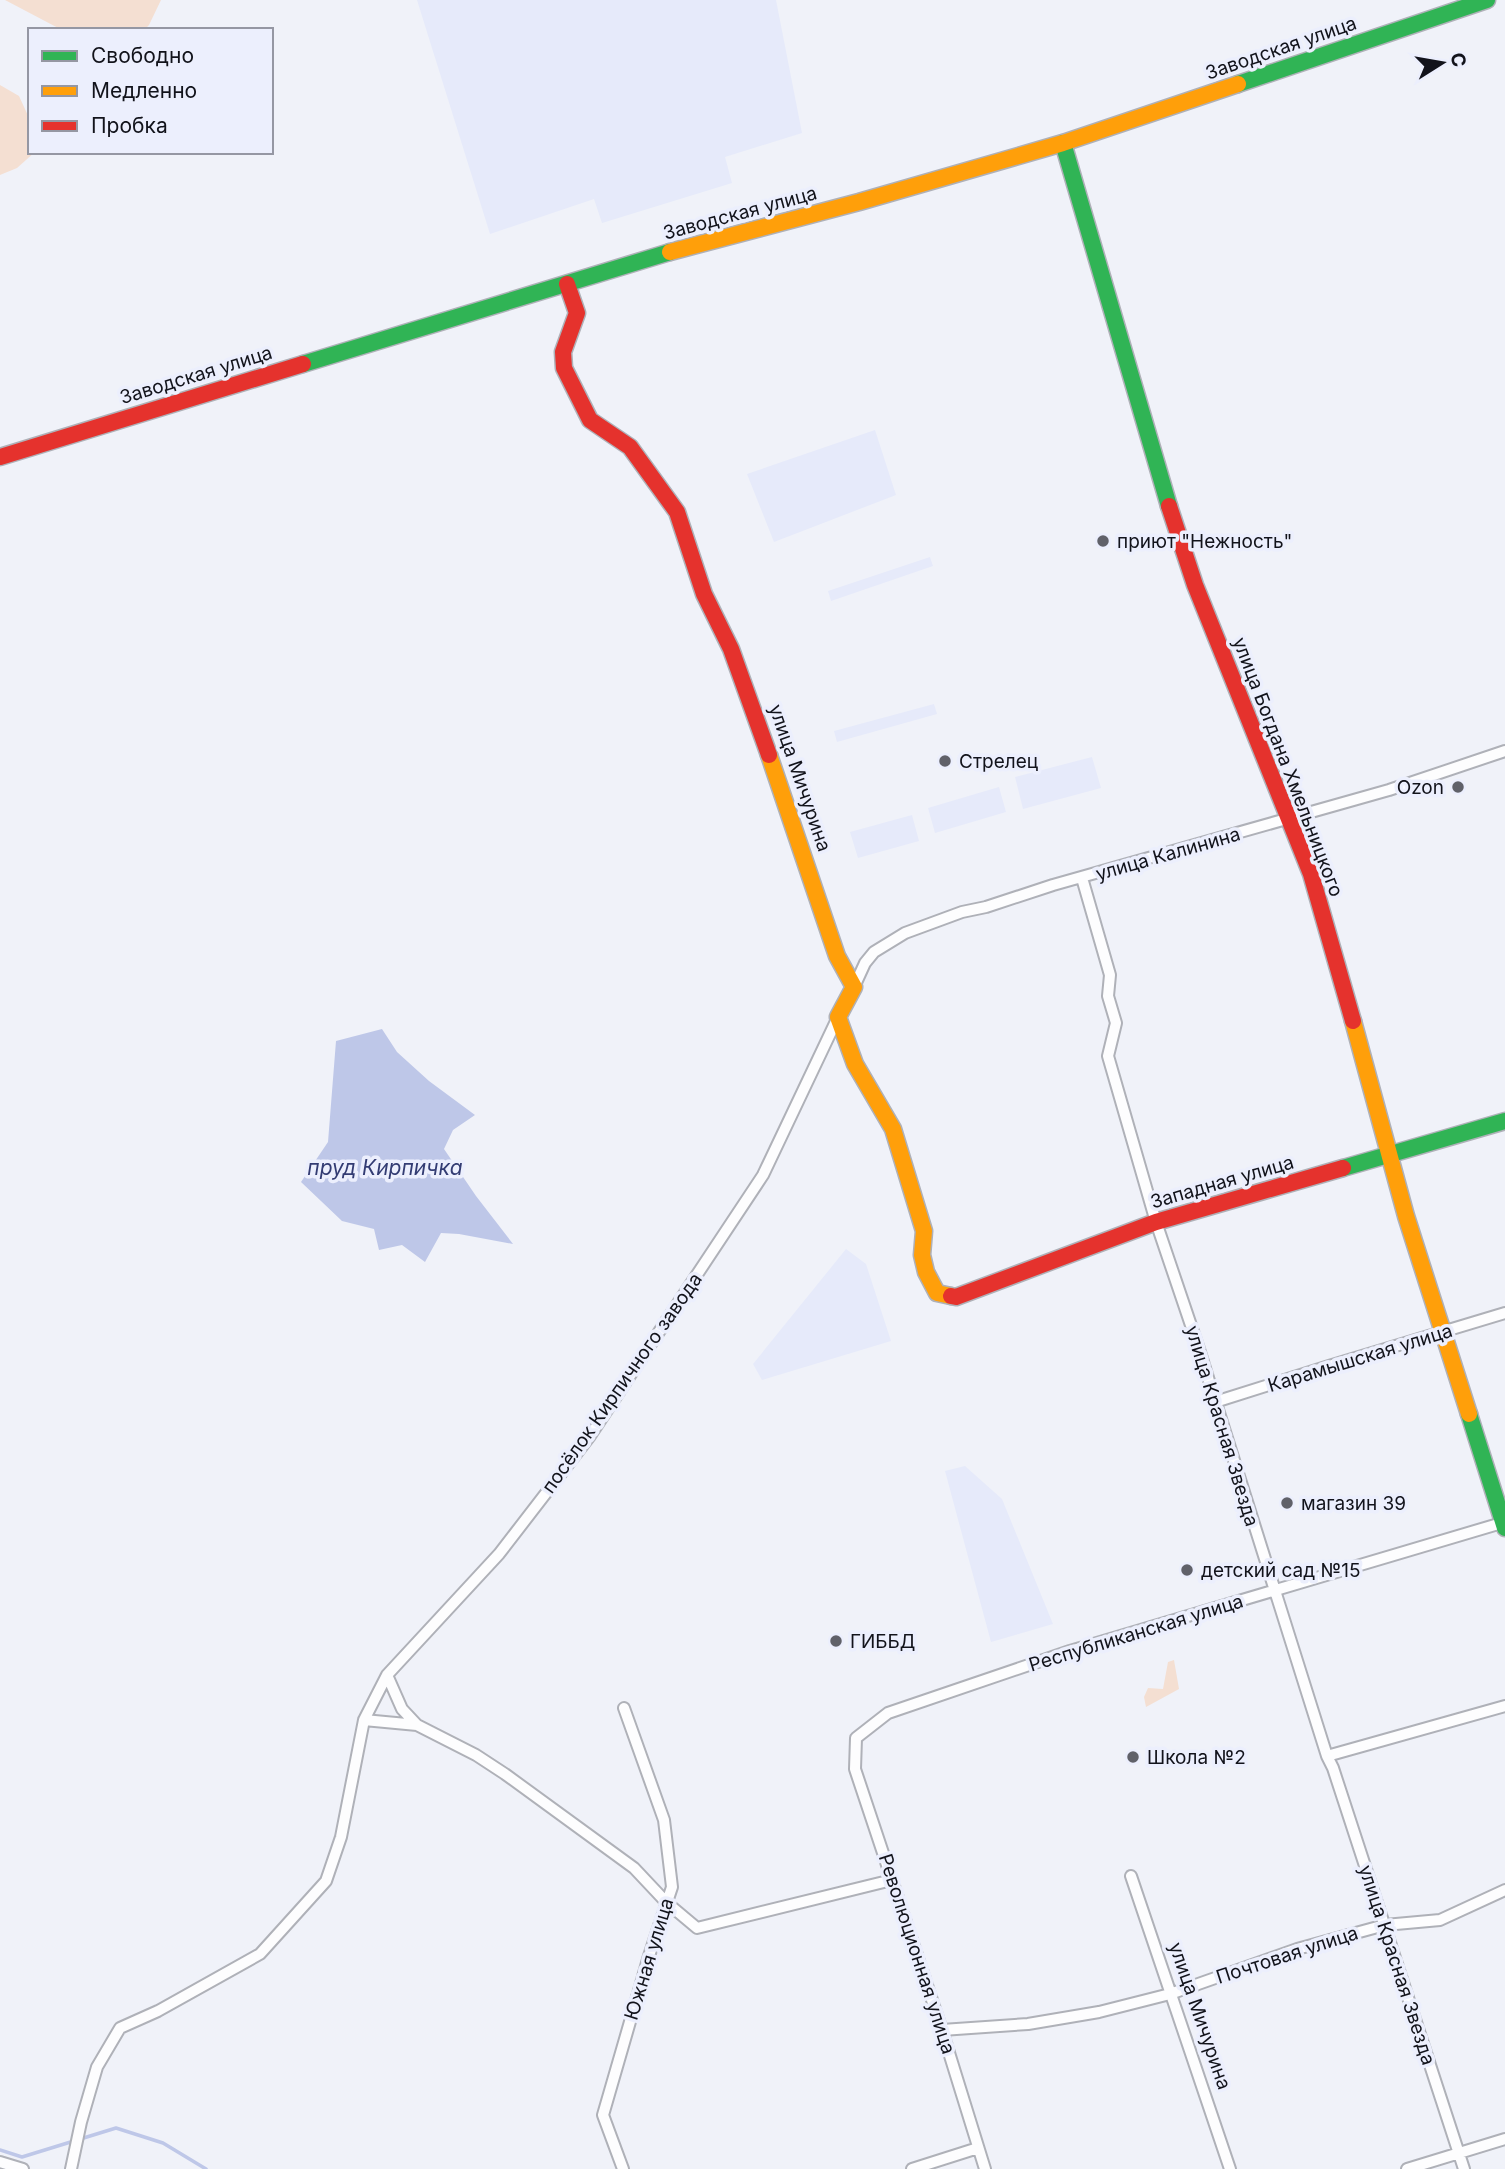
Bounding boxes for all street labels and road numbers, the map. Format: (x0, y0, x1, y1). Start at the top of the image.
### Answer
street label: Заводская улица (1202, 11, 1360, 85)
street label: Заводская улица (661, 181, 819, 245)
street label: Заводская улица (117, 341, 275, 409)
street label: улица Богдана Хмельницкого (1228, 634, 1348, 900)
street label: улица Мичурина (764, 702, 836, 854)
street label: улица Калинина (1093, 822, 1243, 886)
street label: Западная улица (1148, 1151, 1296, 1213)
street label: посёлок Кирпичного завода (537, 1268, 707, 1498)
street label: Карамышская улица (1265, 1319, 1455, 1397)
street label: улица Красная Звезда (1180, 1323, 1264, 1529)
street label: Республиканская улица (1026, 1589, 1246, 1677)
street label: Революционная улица (874, 1851, 960, 2057)
street label: улица Красная Звезда (1354, 1862, 1440, 2068)
street label: Южная улица (620, 1895, 678, 2023)
street label: Почтовая улица (1213, 1921, 1361, 1989)
street label: улица Мичурина (1164, 1940, 1236, 2092)

